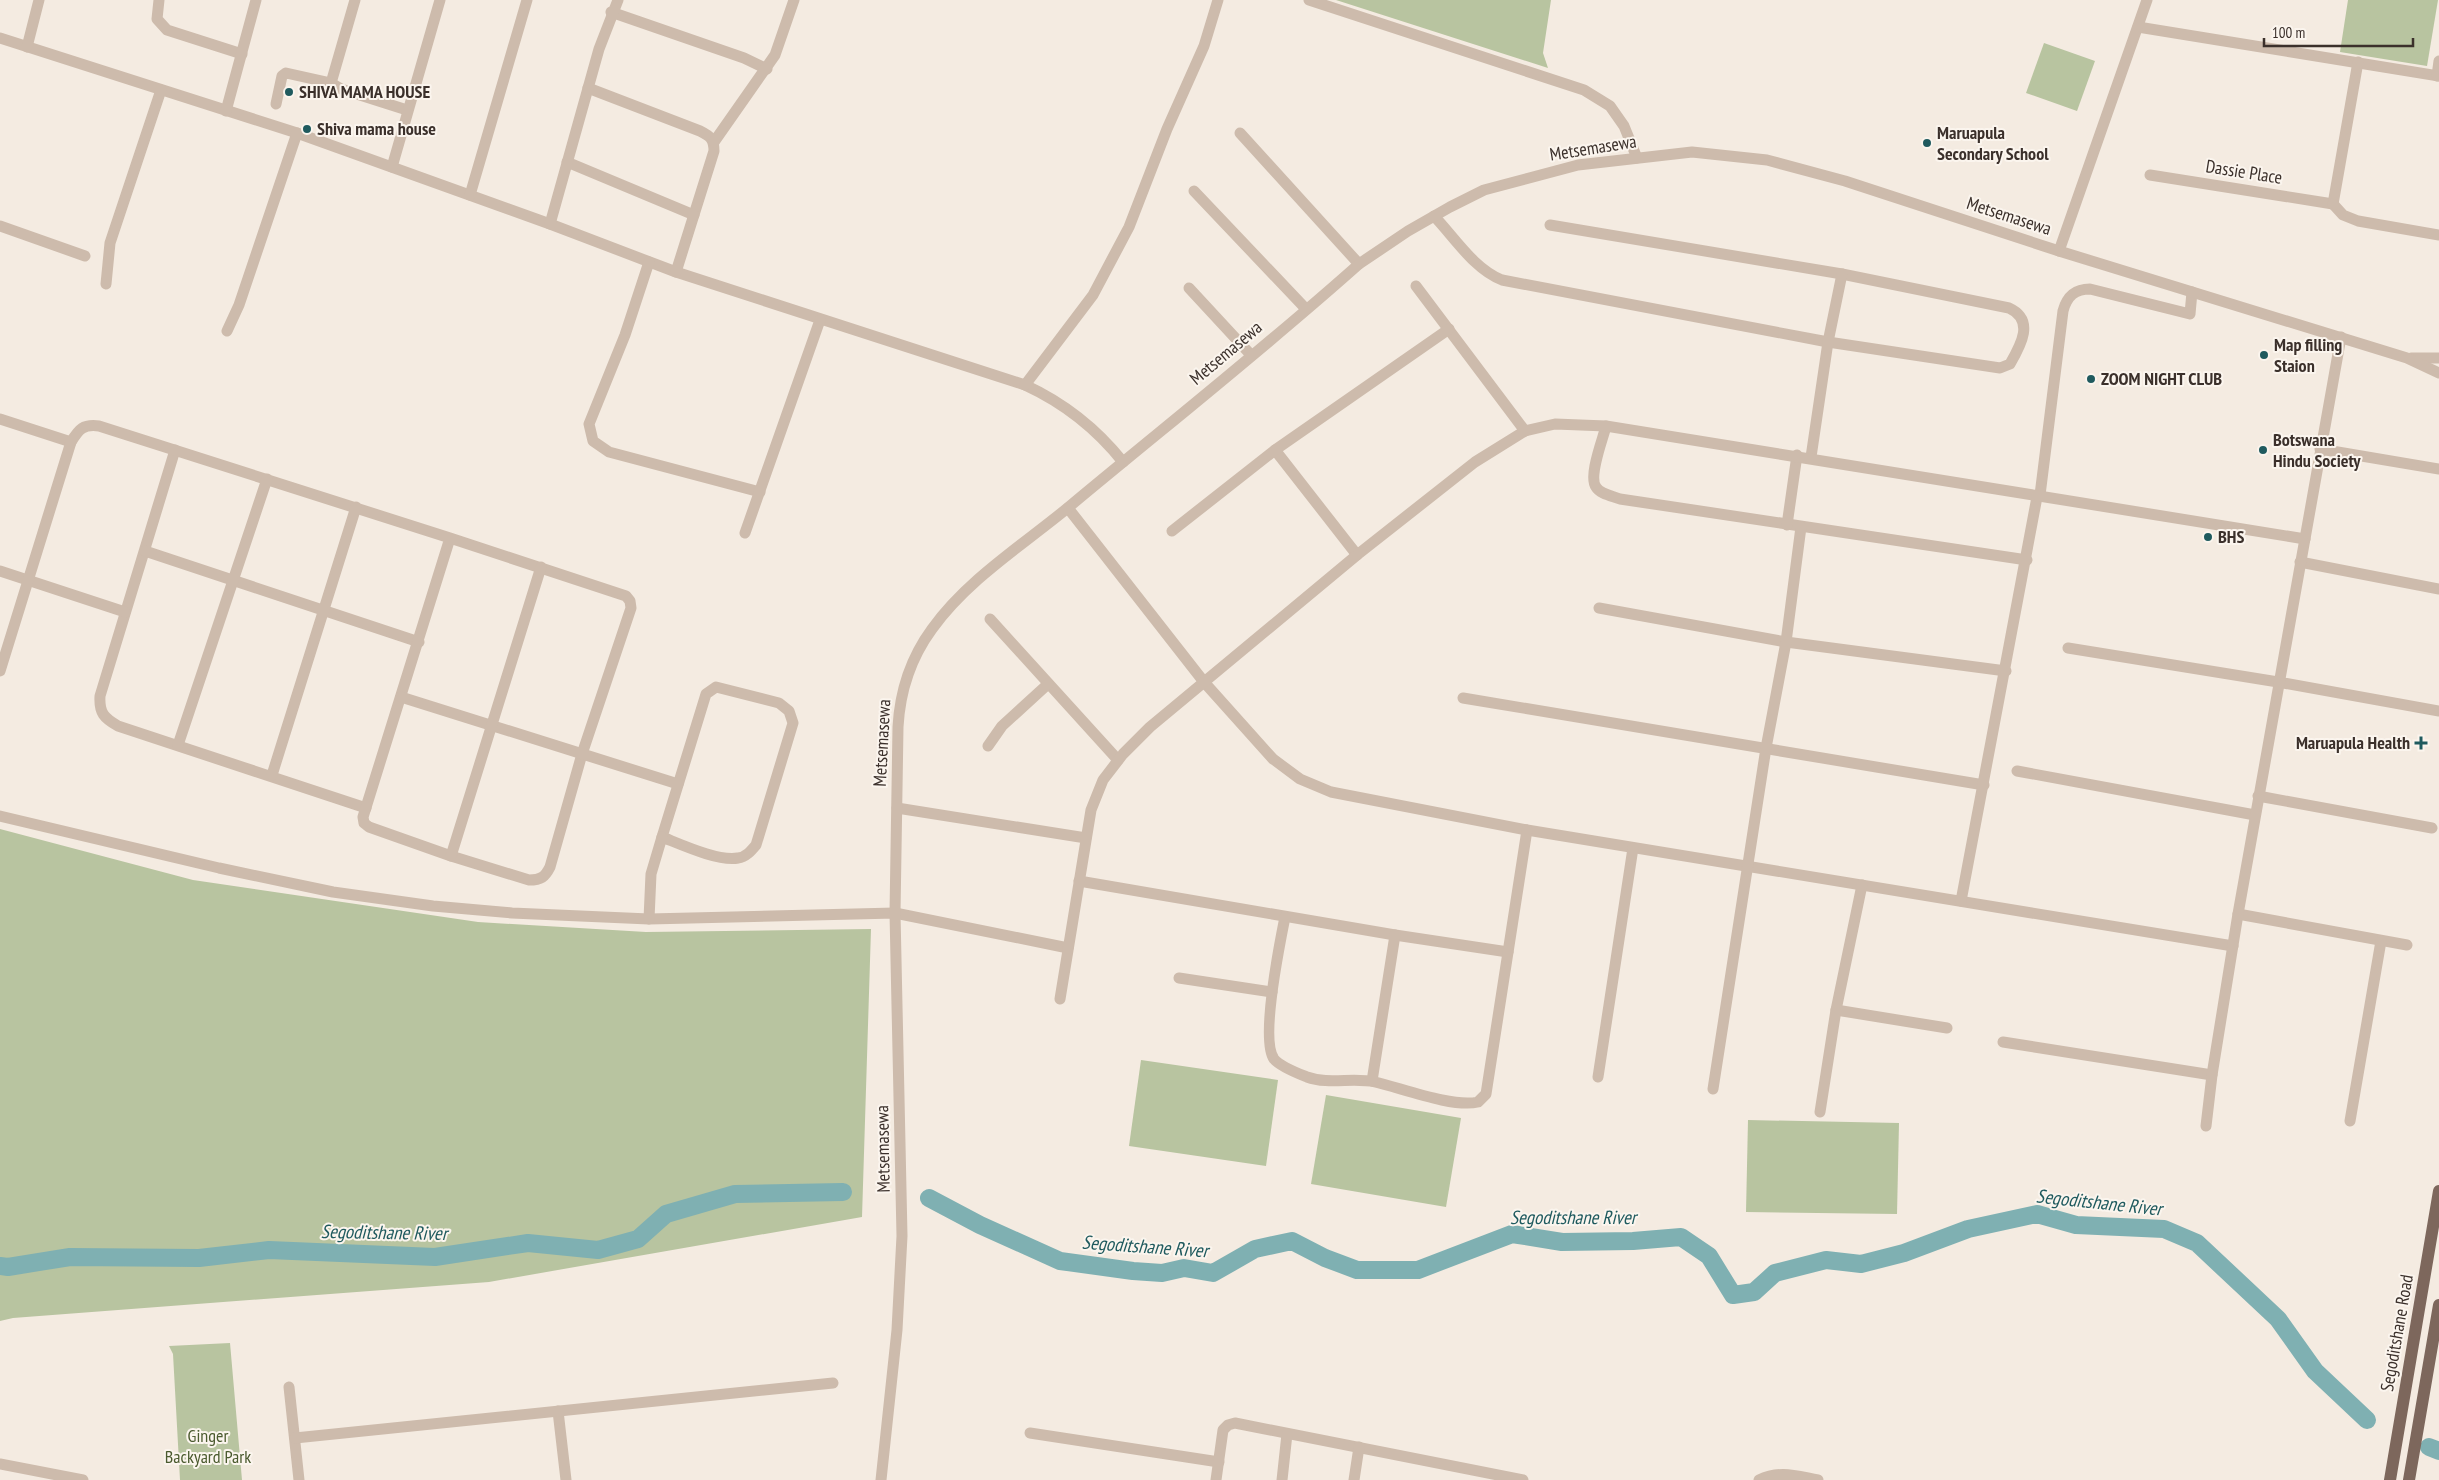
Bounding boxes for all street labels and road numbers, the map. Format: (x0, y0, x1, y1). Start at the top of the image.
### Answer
street label: Metsemasewa (1548, 129, 1638, 166)
street label: Dassie Place (2204, 154, 2284, 189)
street label: Metsemasewa (1964, 191, 2054, 240)
street label: Metsemasewa (1185, 316, 1267, 390)
street label: Metsemasewa (868, 699, 895, 787)
street label: Metsemasewa (870, 1105, 895, 1193)
street label: Segoditshane Road (2375, 1273, 2418, 1393)

